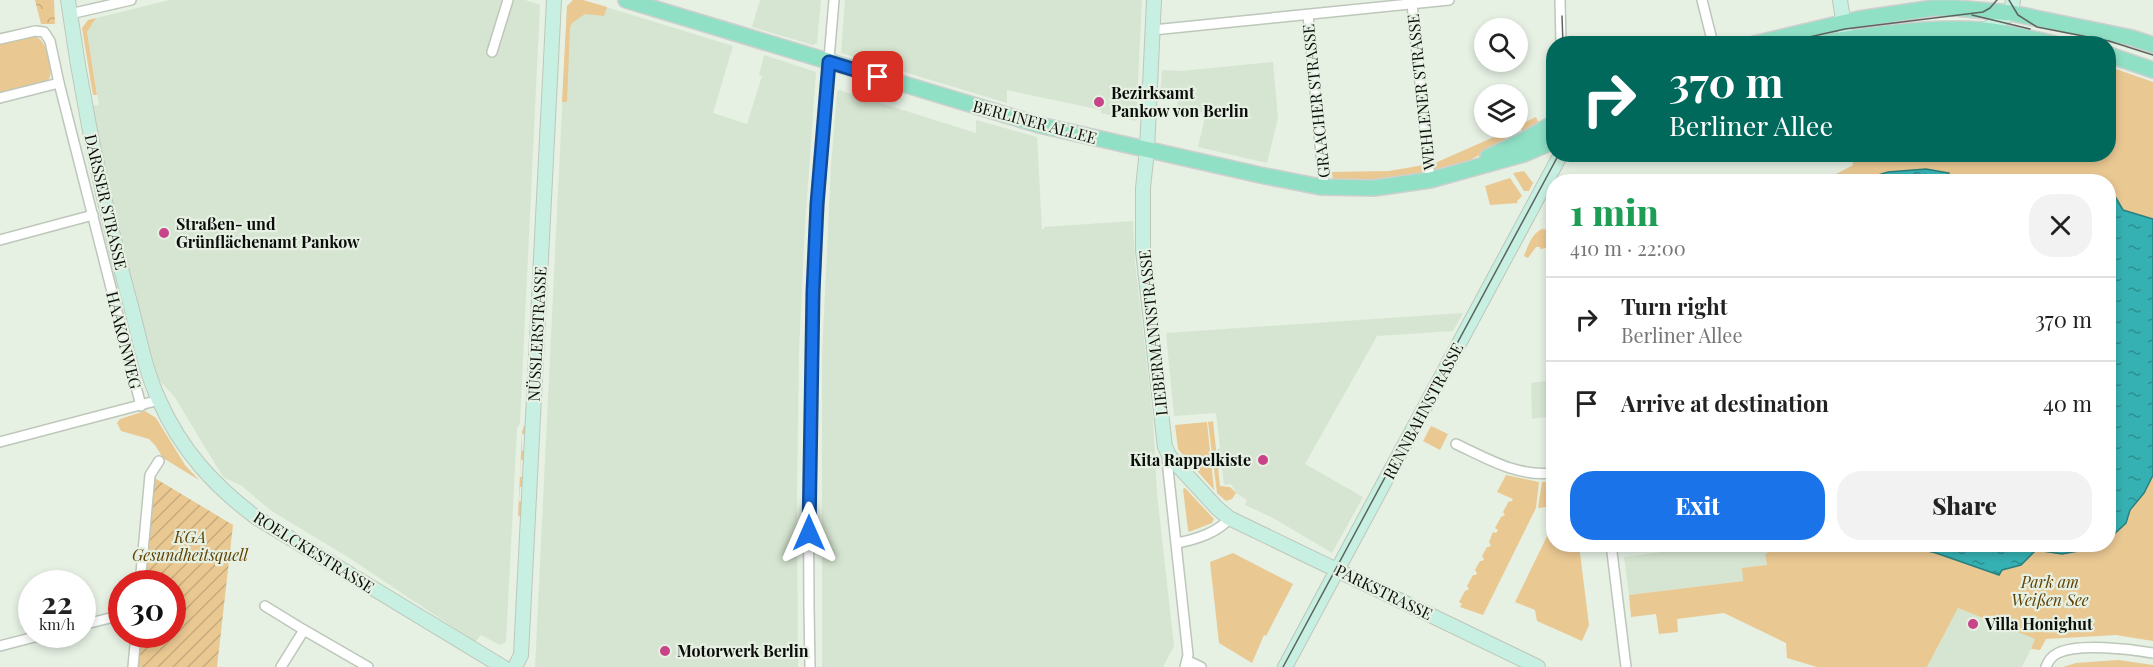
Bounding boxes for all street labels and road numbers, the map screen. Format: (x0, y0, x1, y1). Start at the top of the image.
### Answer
street label: WEHLENER STRASSE (1402, 13, 1439, 172)
street label: GRAACHER STRASSE (1297, 23, 1334, 179)
street label: BERLINER ALLEE (971, 95, 1099, 148)
street label: DARSSER STRASSE (81, 132, 132, 272)
street label: LIEBERMANNSTRASSE (1133, 249, 1172, 417)
street label: NÜSSLERSTRASSE (522, 266, 551, 402)
street label: HAAKONWEG (102, 289, 147, 391)
street label: RENNBAHNSTRASSE (1378, 339, 1467, 483)
street label: ROELCKESTRASSE (250, 506, 379, 597)
street label: PARKSTRASSE (1332, 559, 1436, 624)

